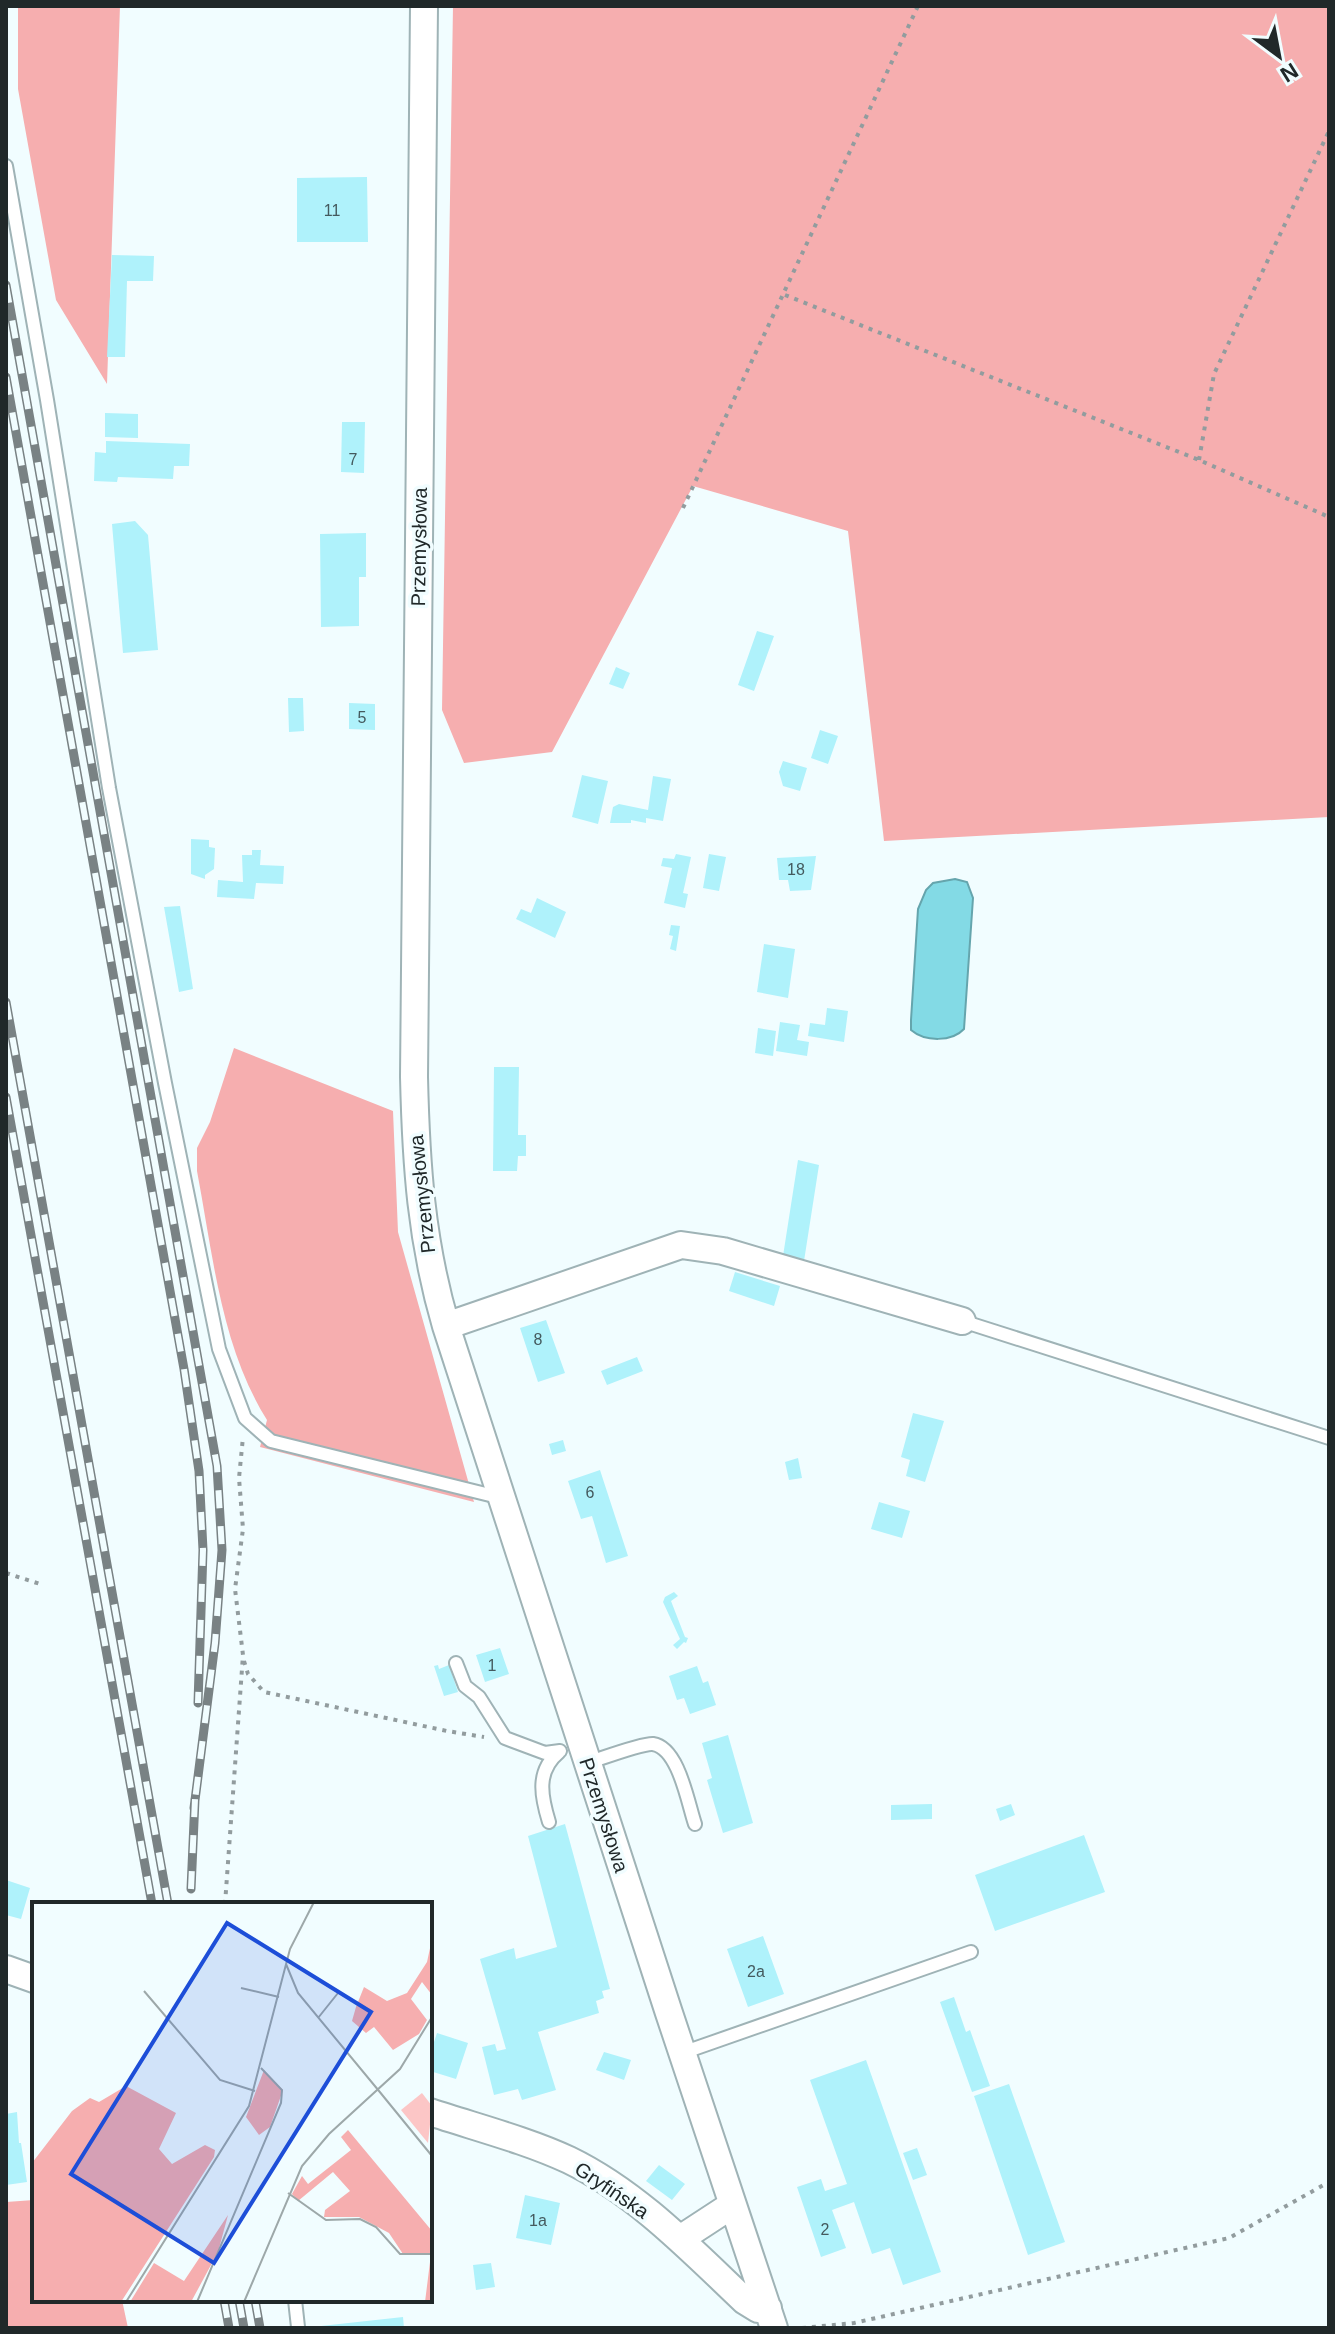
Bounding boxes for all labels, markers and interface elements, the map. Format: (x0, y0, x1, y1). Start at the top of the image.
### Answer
north arrow (1239, 16, 1319, 96)
text: N (1276, 58, 1303, 87)
house number: 11 (324, 202, 340, 219)
house number: 7 (349, 451, 358, 468)
street label: Przemysłowa (407, 486, 431, 607)
house number: 5 (358, 709, 367, 726)
house number: 18 (787, 861, 805, 878)
street label: Przemysłowa (405, 1133, 439, 1254)
house number: 8 (534, 1331, 543, 1348)
house number: 6 (586, 1484, 595, 1501)
house number: 1 (488, 1657, 497, 1674)
street label: Przemysłowa (575, 1755, 633, 1876)
inset map (32, 1902, 432, 2302)
house number: 2a (747, 1963, 765, 1980)
street label: Gryfińska (571, 2157, 654, 2223)
house number: 1a (529, 2212, 547, 2229)
house number: 2 (821, 2221, 830, 2238)

